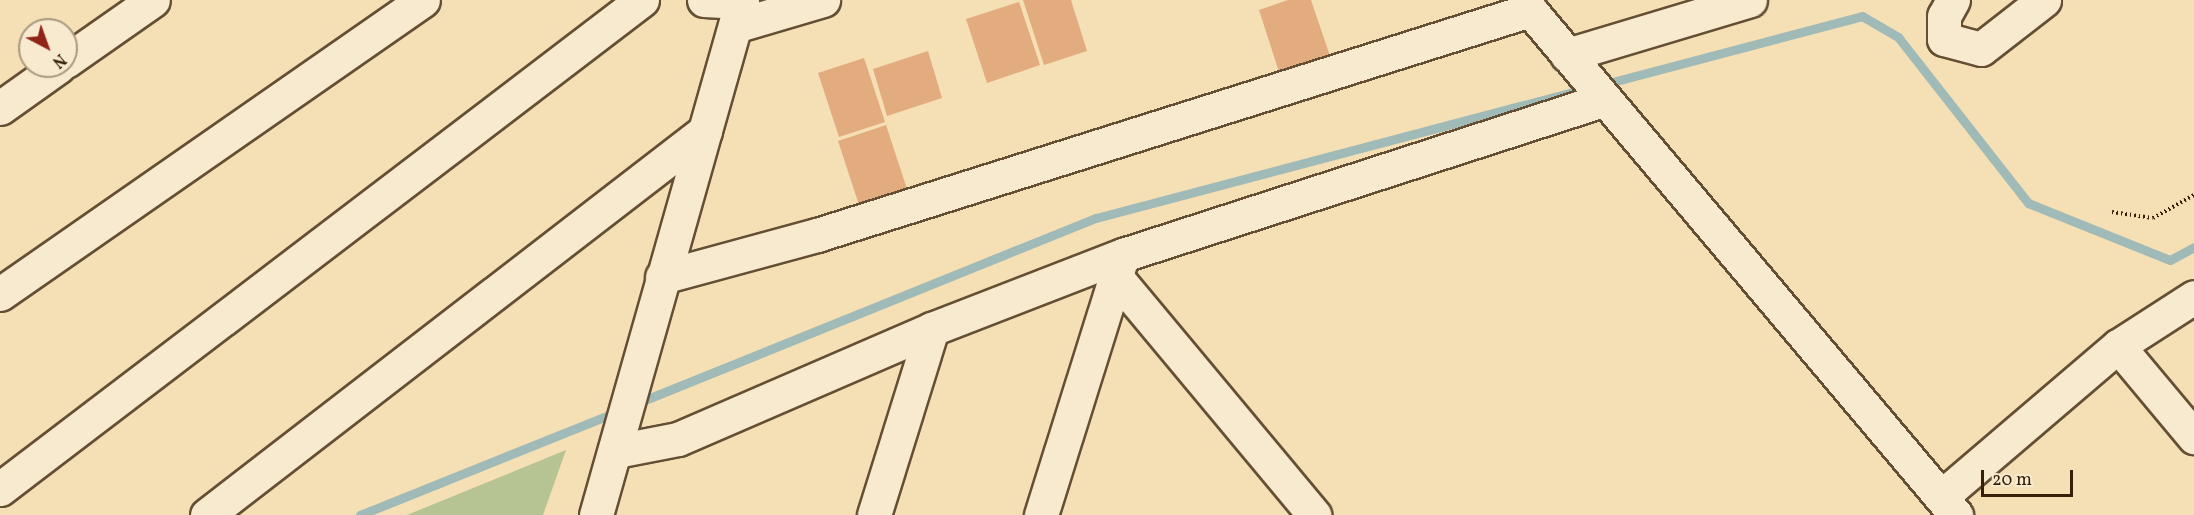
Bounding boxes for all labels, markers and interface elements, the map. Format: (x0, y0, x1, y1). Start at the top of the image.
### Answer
north arrow (18, 18, 78, 78)
text: N (47, 48, 70, 72)
scale bar (1984, 458, 2076, 496)
text: 20 m (1992, 468, 2032, 493)

